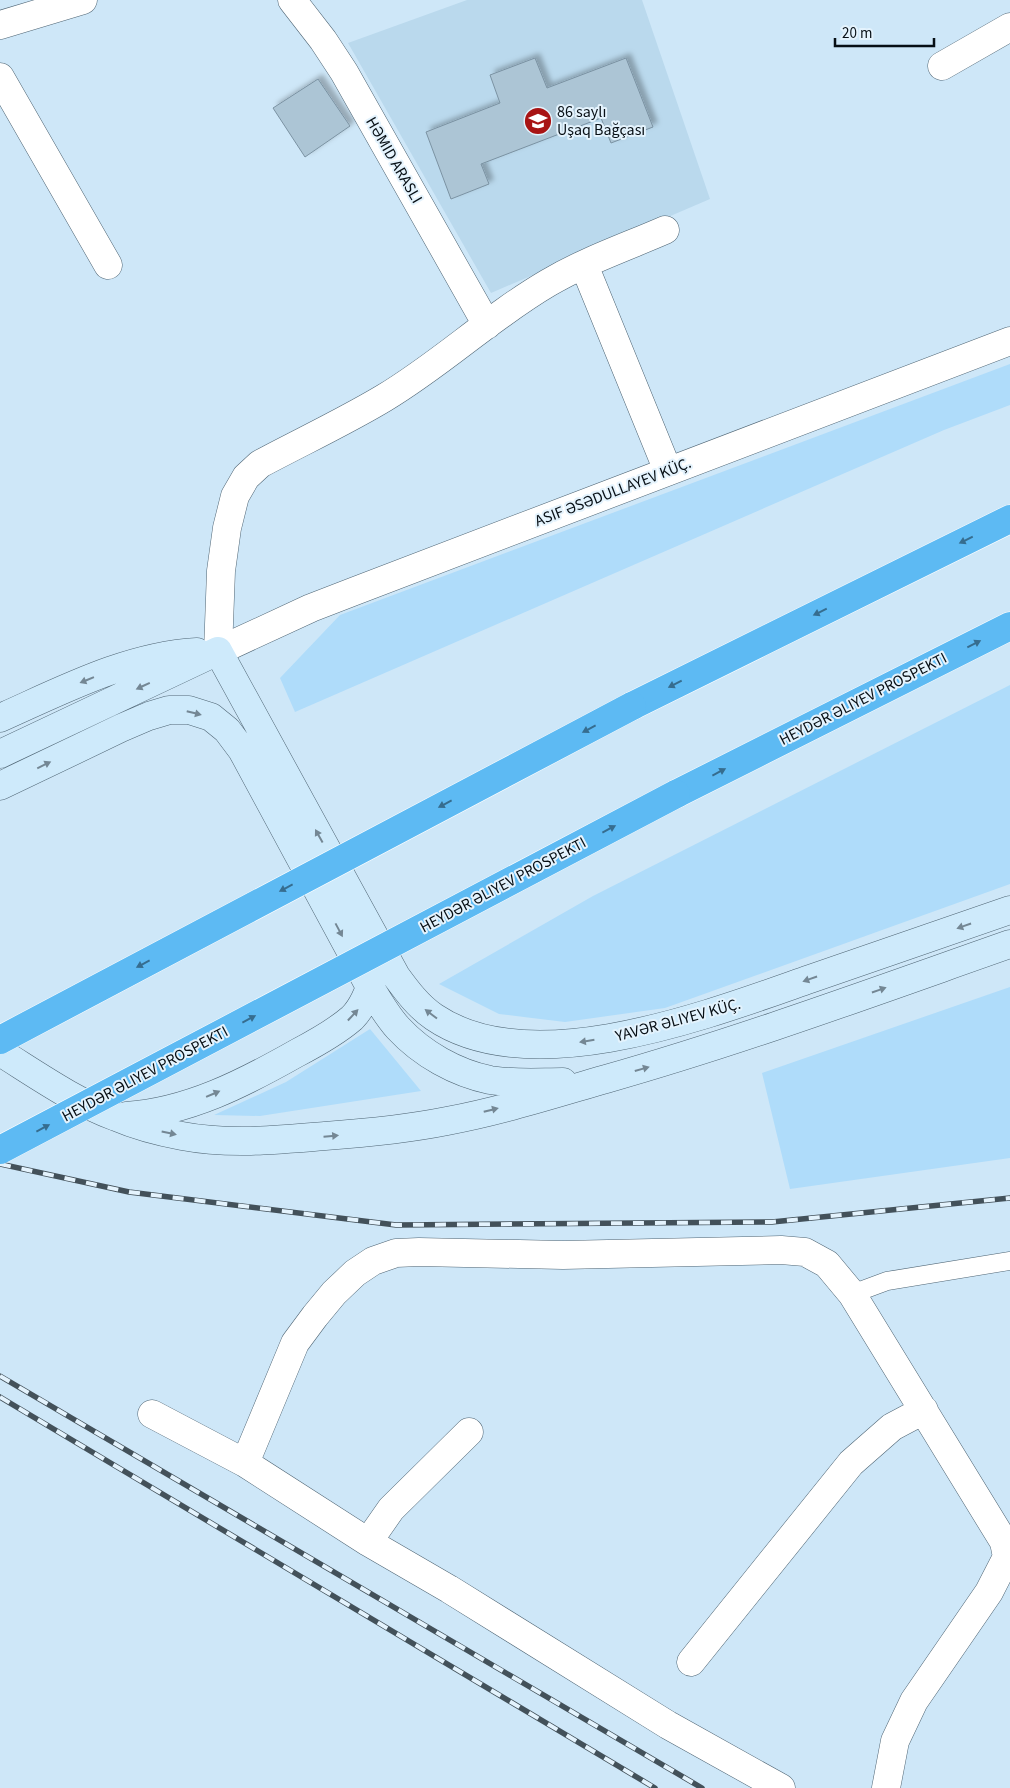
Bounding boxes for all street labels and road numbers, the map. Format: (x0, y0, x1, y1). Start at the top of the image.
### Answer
street label: HƏMID ARASLI (360, 113, 428, 207)
street label: ASIF ƏSƏDULLAYEV KÜÇ. (532, 452, 694, 532)
street label: HEYDƏR ƏLIYEV PROSPEKTI (775, 647, 951, 751)
street label: HEYDƏR ƏLIYEV PROSPEKTI (416, 832, 590, 938)
street label: YAVƏR ƏLIYEV KÜÇ. (612, 993, 743, 1048)
street label: HEYDƏR ƏLIYEV PROSPEKTI (58, 1021, 232, 1127)

